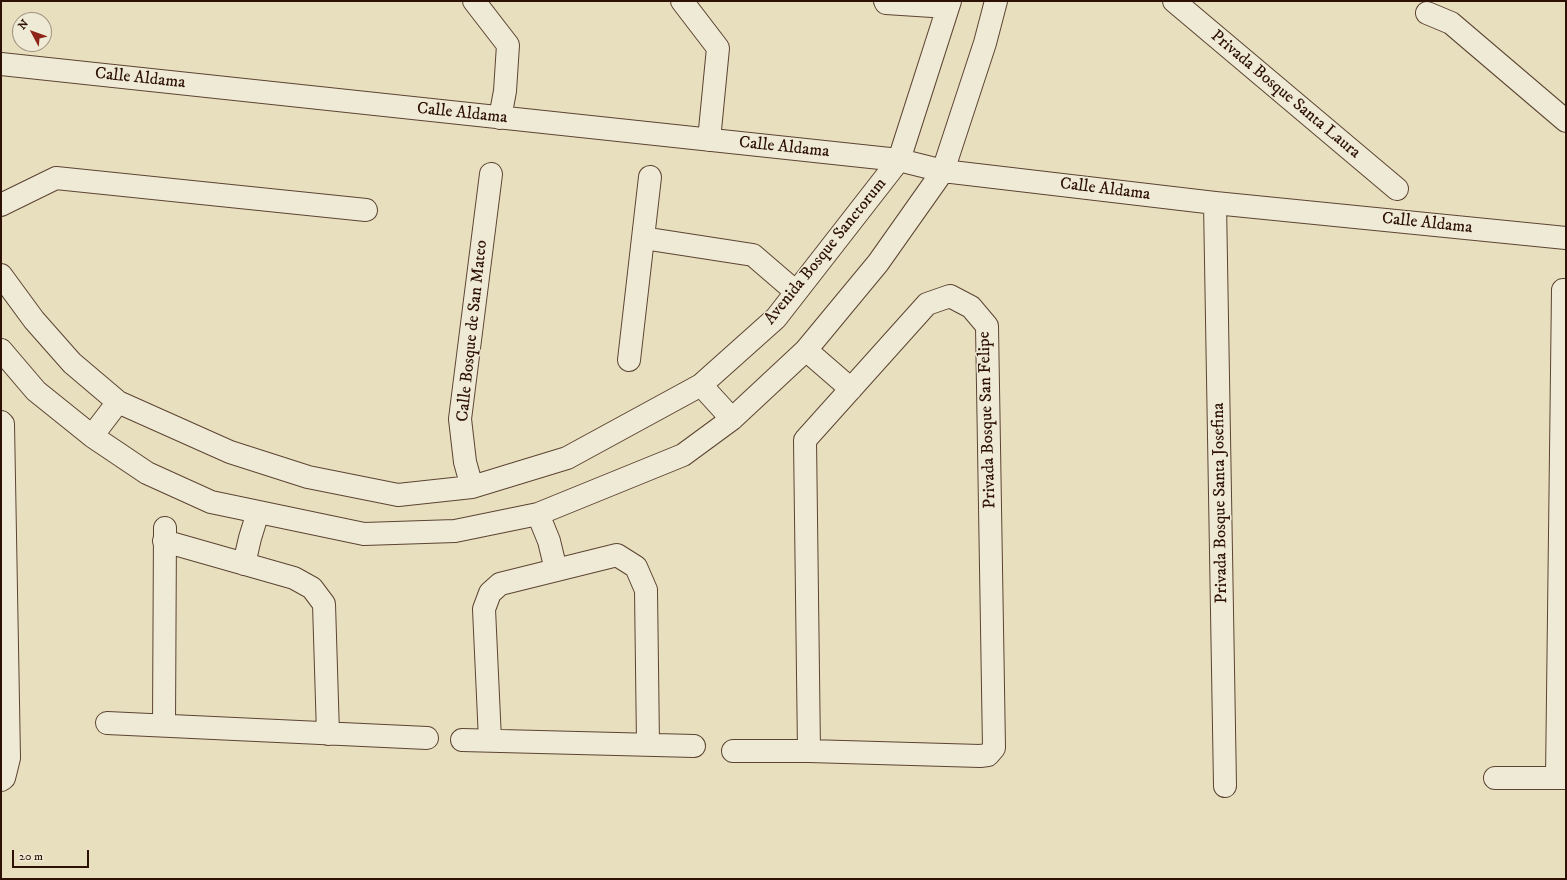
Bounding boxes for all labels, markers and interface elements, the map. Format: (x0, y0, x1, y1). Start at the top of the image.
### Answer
north arrow (12, 12, 52, 52)
text: N (15, 17, 32, 33)
street label: Privada Bosque Santa Laura (1206, 26, 1364, 164)
street label: Calle Aldama (94, 64, 186, 94)
street label: Calle Aldama (416, 99, 508, 129)
street label: Calle Aldama (738, 133, 830, 163)
street label: Calle Aldama (1059, 174, 1151, 206)
street label: Avenida Bosque Sanctorum (761, 175, 891, 329)
street label: Calle Aldama (1381, 209, 1473, 239)
street label: Calle Bosque de San Mateo (453, 239, 493, 423)
street label: Privada Bosque San Felipe (975, 331, 1001, 509)
street label: Privada Bosque Santa Josefina (1209, 402, 1233, 604)
scale bar (14, 842, 91, 868)
text: 20 m (19, 849, 43, 864)

